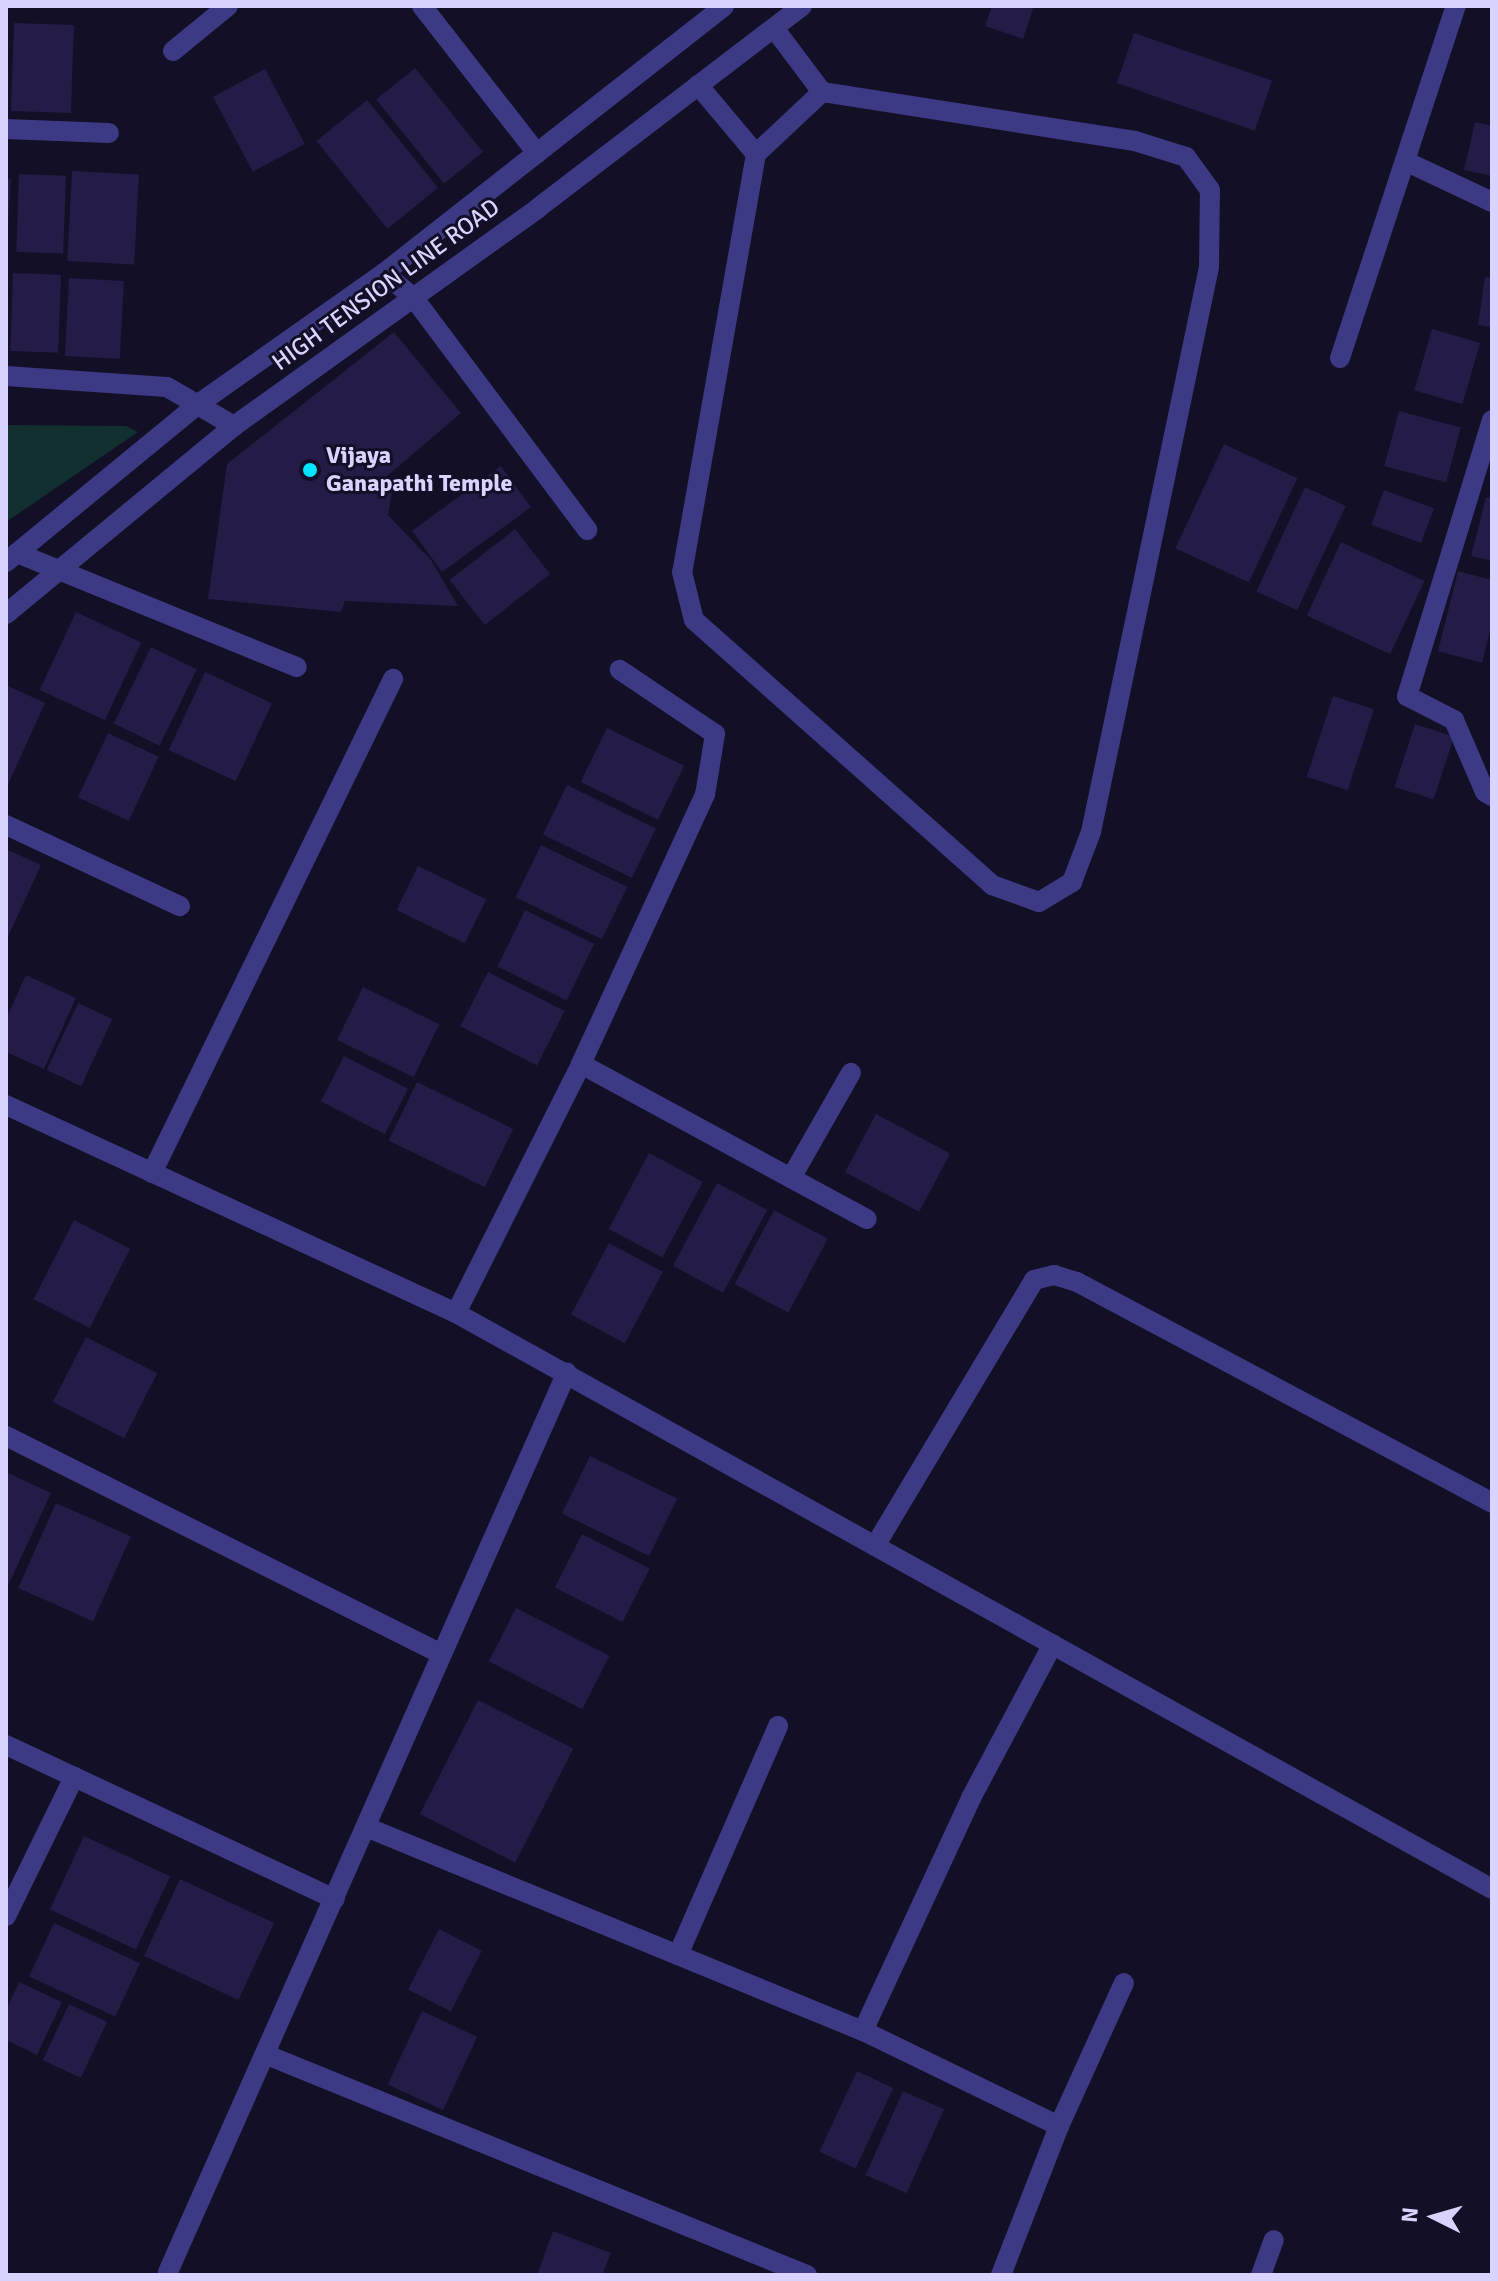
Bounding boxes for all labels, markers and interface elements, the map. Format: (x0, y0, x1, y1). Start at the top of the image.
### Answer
street label: HIGH TENSION LINE ROAD (267, 193, 505, 377)
place label: Vijaya Ganapathi Temple (326, 442, 513, 498)
marker: Vijaya Ganapathi Temple (301, 461, 319, 479)
north arrow (1394, 2177, 1474, 2257)
text: N (1395, 2206, 1424, 2224)

